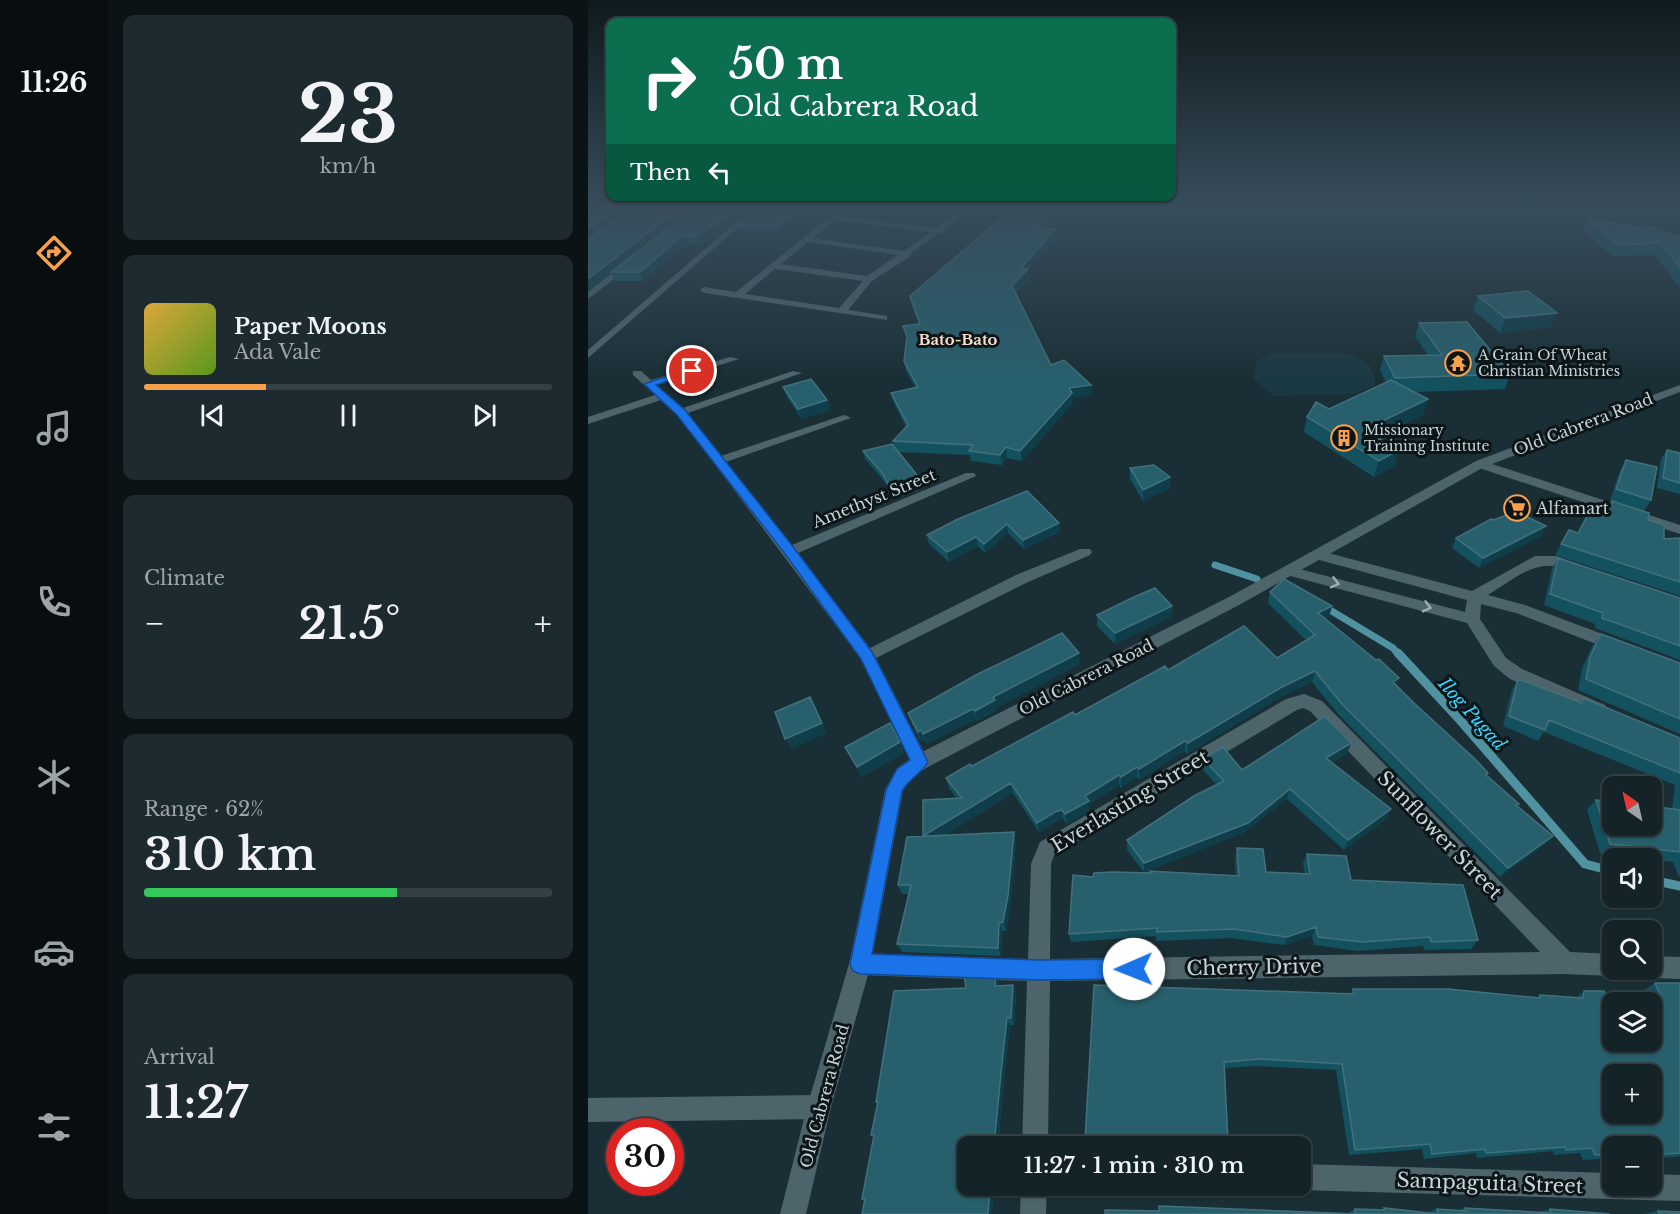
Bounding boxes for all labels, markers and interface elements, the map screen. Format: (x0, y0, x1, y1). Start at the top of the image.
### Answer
text: 50 m (729, 38, 843, 90)
icon: right (630, 42, 708, 120)
text: 11:26 (21, 66, 88, 99)
text: 23 (298, 66, 398, 163)
text: Old Cabrera Road (729, 90, 978, 123)
text: km/h (320, 154, 376, 178)
icon: left (703, 156, 736, 189)
text: Then (630, 159, 691, 186)
icon: directions (33, 232, 75, 274)
text: Paper Moons (234, 313, 387, 340)
district label: Bato-Bato (918, 330, 998, 349)
text: Ada Vale (234, 340, 321, 364)
pin (666, 345, 717, 396)
place label: A Grain Of Wheat Christian Ministries (1477, 346, 1620, 380)
temple icon: A Grain Of Wheat Christian Ministries (1443, 348, 1473, 378)
icon: arrive (675, 354, 708, 387)
street label: Old Cabrera Road (1510, 388, 1656, 460)
icon: previous (196, 399, 229, 432)
icon: pause (332, 399, 365, 432)
icon: next (468, 399, 501, 432)
icon: music (33, 407, 75, 449)
place label: Missionary Training Institute (1364, 421, 1490, 455)
building icon: Missionary Training Institute (1329, 423, 1359, 453)
street label: Amethyst Street (808, 464, 939, 532)
supermarket icon: Alfamart (1502, 493, 1532, 523)
place label: Alfamart (1535, 498, 1609, 518)
text: Climate (144, 566, 225, 590)
one-way arrow (1330, 576, 1340, 589)
icon: phone (33, 581, 75, 623)
text: 21.5° (298, 595, 400, 651)
one-way arrow (1422, 600, 1432, 612)
text: − (144, 603, 165, 644)
text: + (534, 603, 552, 644)
street label: Old Cabrera Road (1016, 634, 1157, 719)
water label: Ilog Pugad (1433, 672, 1511, 755)
street label: Everlasting Street (1047, 744, 1213, 857)
icon: climate (33, 756, 75, 798)
street label: Sunflower Street (1373, 766, 1508, 905)
north arrow (1602, 776, 1662, 836)
map controls (1602, 776, 1662, 1196)
text: Range · 62% (144, 797, 264, 821)
text: 310 km (144, 826, 316, 882)
button: sound (1602, 848, 1662, 908)
button: search (1602, 920, 1662, 980)
icon: car (33, 931, 75, 973)
position arrow (1102, 937, 1166, 1001)
street label: Cherry Drive (1186, 954, 1322, 980)
button: layers (1602, 992, 1662, 1052)
street label: Old Cabrera Road (795, 1022, 853, 1170)
text: Arrival (144, 1045, 215, 1069)
button: + (1602, 1064, 1662, 1124)
text: 11:27 (144, 1074, 248, 1130)
icon: filters (33, 1106, 75, 1148)
speed limit sign: 30 (606, 1118, 684, 1196)
button: − (1602, 1136, 1662, 1196)
text: 11:27 · 1 min · 310 m (1024, 1152, 1244, 1179)
street label: Sampaguita Street (1396, 1168, 1584, 1198)

